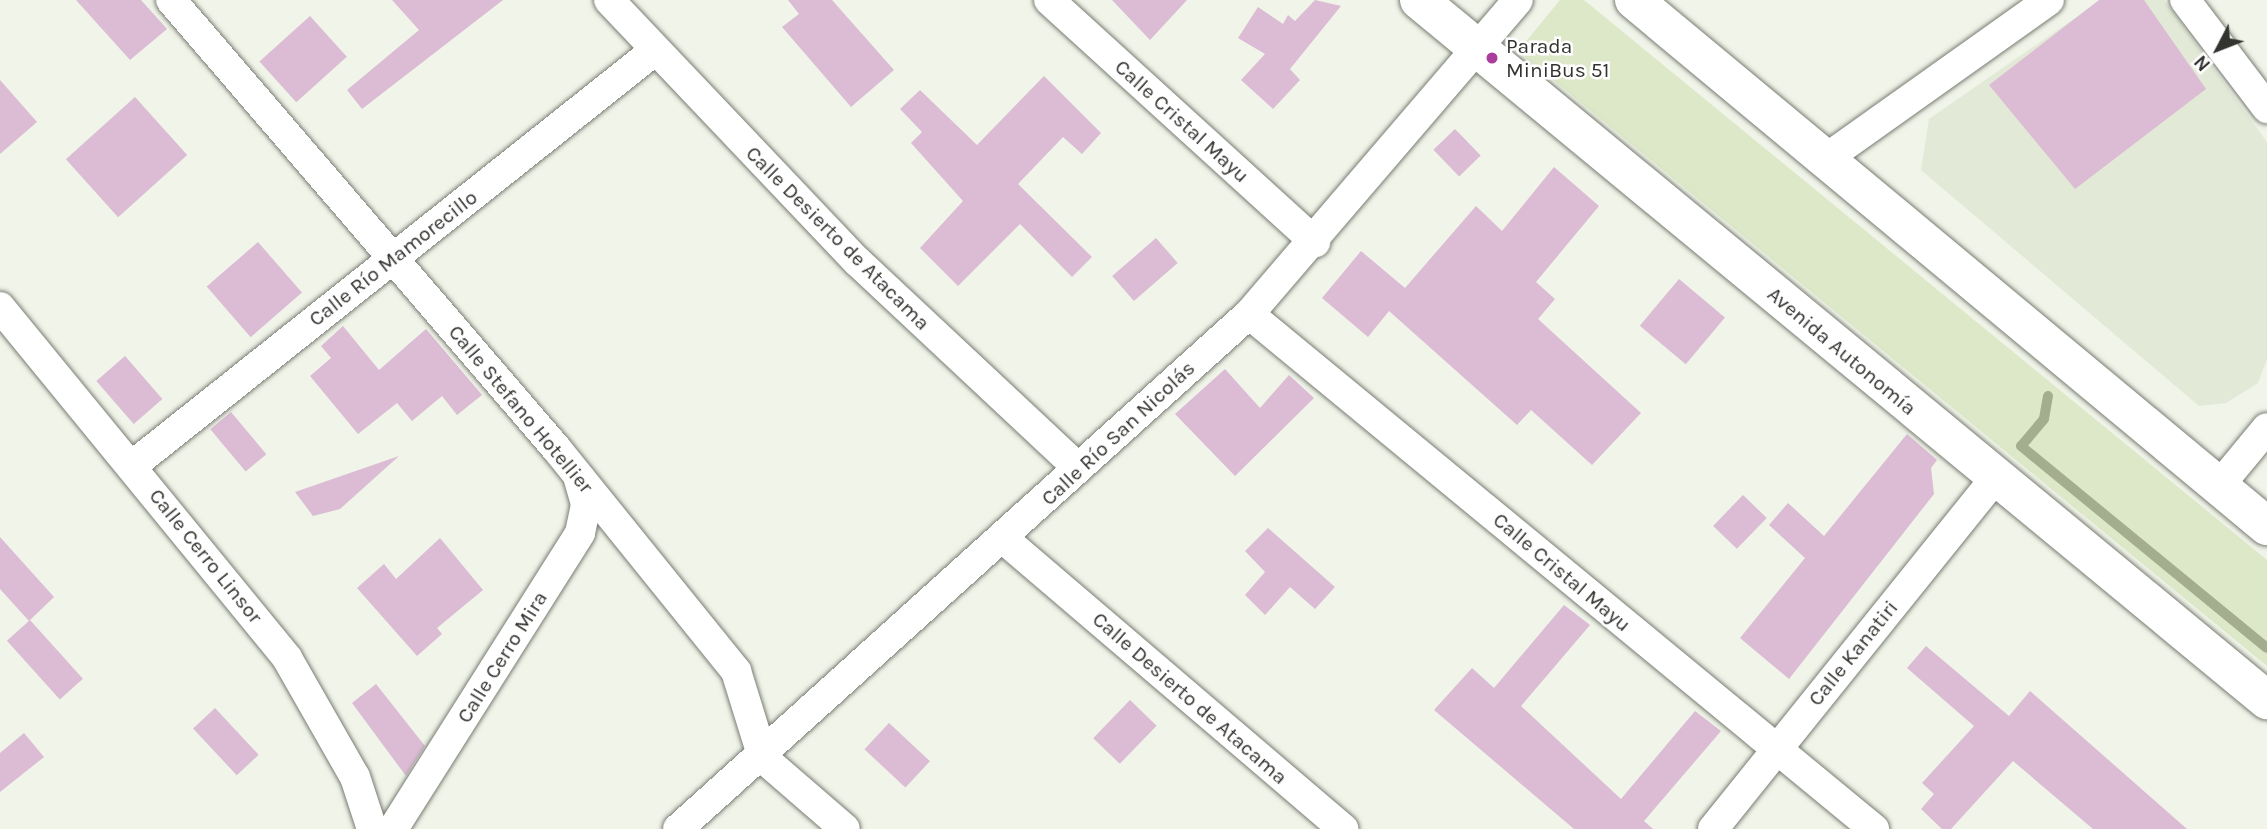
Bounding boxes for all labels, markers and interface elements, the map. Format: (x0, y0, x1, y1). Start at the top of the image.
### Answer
north arrow (2183, 14, 2253, 84)
place label: Parada MiniBus 51 (1506, 33, 1610, 83)
marker: Parada MiniBus 51 (1484, 50, 1500, 66)
text: N (2190, 51, 2215, 75)
street label: Calle Cristal Mayu (1110, 54, 1254, 188)
street label: Calle Desierto de Atacama (741, 141, 935, 335)
street label: Calle Río Mamorecillo (304, 184, 482, 332)
street label: Avenida Autonomía (1762, 281, 1922, 421)
street label: Calle Stefano Hotellier (443, 320, 599, 498)
street label: Calle Río San Nicolás (1036, 355, 1200, 511)
street label: Calle Cerro Linsor (144, 484, 268, 628)
street label: Calle Cristal Mayu (1488, 507, 1636, 637)
street label: Calle Cerro Mira (451, 587, 553, 727)
street label: Calle Kanatiri (1803, 595, 1903, 711)
street label: Calle Desierto de Atacama (1087, 606, 1293, 790)

